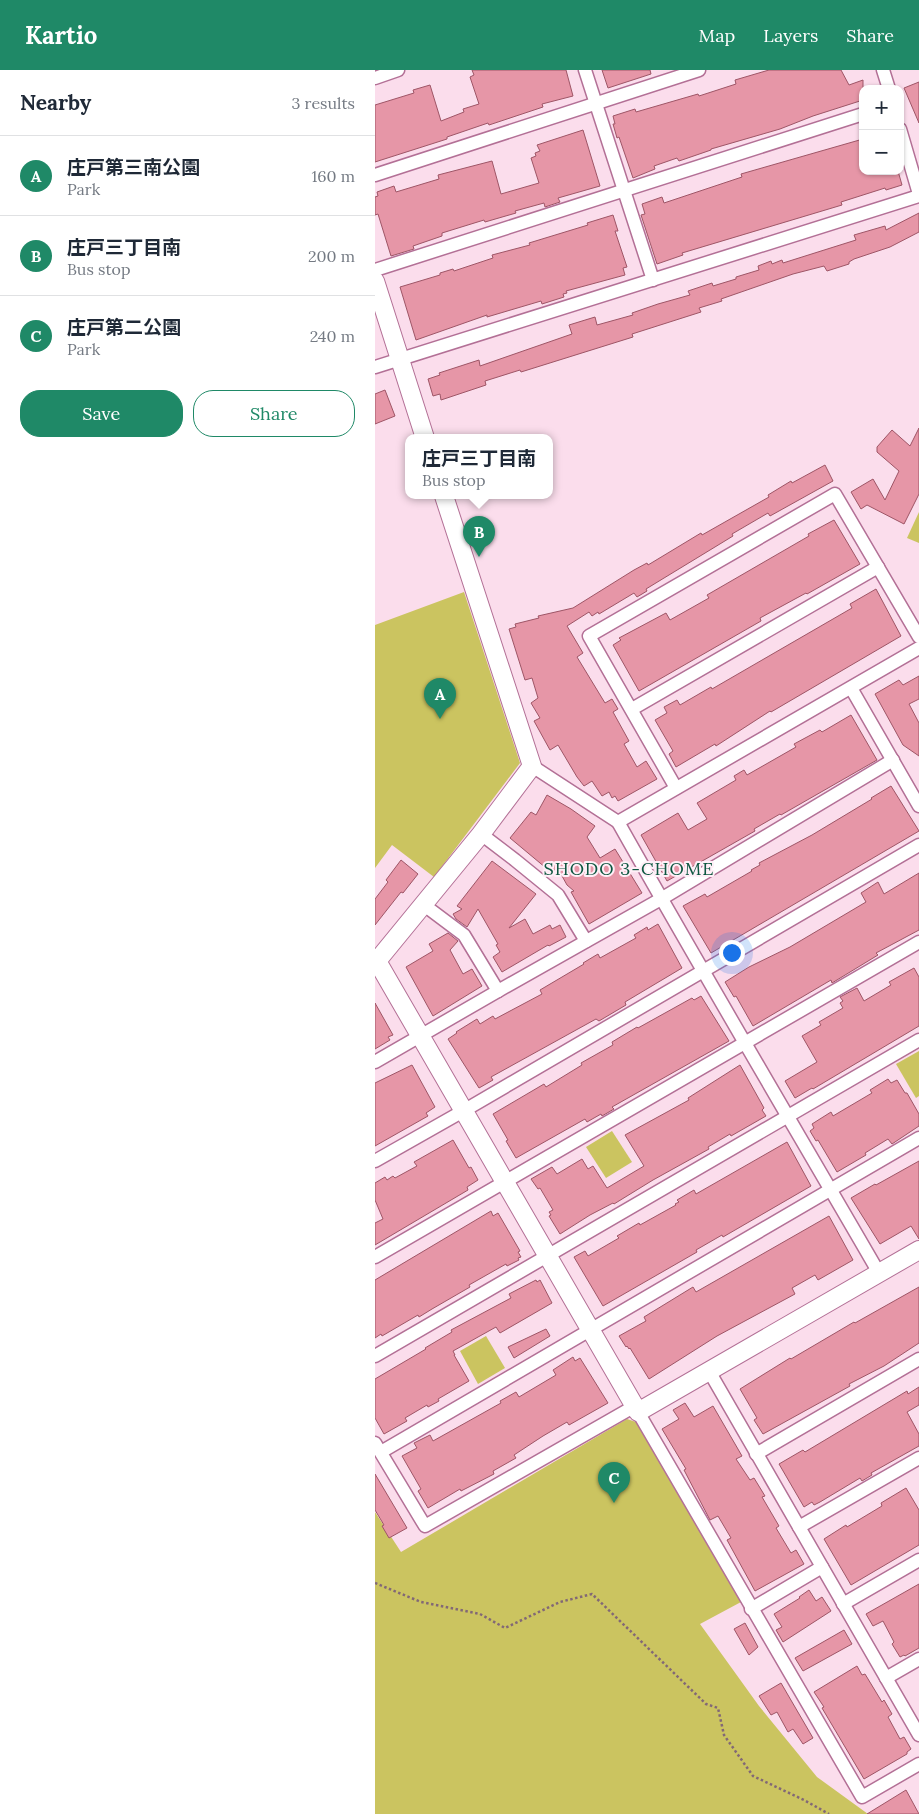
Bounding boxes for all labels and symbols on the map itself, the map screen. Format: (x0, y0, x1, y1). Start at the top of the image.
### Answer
pin: B (463, 516, 495, 557)
pin: A (424, 678, 456, 719)
district label: SHODO 3-CHOME (544, 857, 714, 880)
your location (719, 940, 745, 966)
pin: C (598, 1462, 630, 1503)

